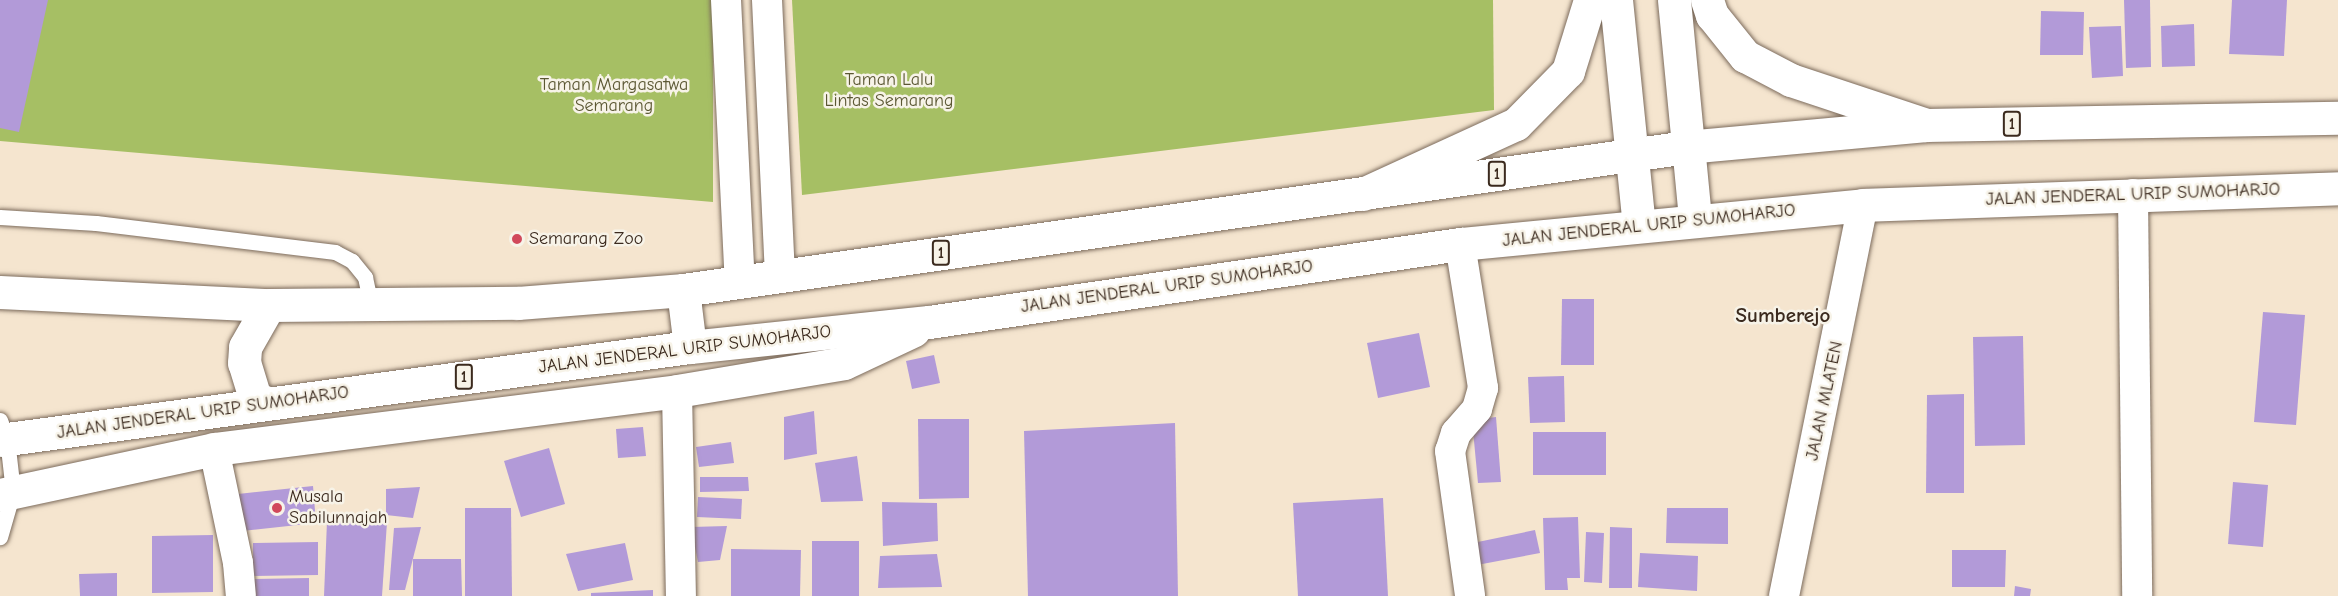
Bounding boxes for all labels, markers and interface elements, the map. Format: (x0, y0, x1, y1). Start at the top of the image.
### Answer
park label: Taman Lalu Lintas Semarang (824, 70, 954, 112)
park label: Taman Margasatwa Semarang (540, 75, 688, 118)
road number: 1 (2002, 111, 2022, 137)
road number: 1 (1486, 161, 1508, 187)
street label: JALAN JENDERAL URIP SUMOHARJO (1985, 179, 2281, 211)
street label: JALAN JENDERAL URIP SUMOHARJO (1501, 200, 1797, 252)
place label: Semarang Zoo (529, 228, 643, 250)
marker: Semarang Zoo (510, 232, 524, 246)
road number: 1 (930, 240, 952, 266)
street label: JALAN JENDERAL URIP SUMOHARJO (1020, 256, 1314, 318)
district label: Sumberejo (1736, 302, 1830, 328)
street label: JALAN JENDERAL URIP SUMOHARJO (537, 321, 833, 379)
street label: JALAN MLATEN (1802, 339, 1848, 463)
road number: 1 (454, 364, 474, 390)
street label: JALAN JENDERAL URIP SUMOHARJO (56, 382, 350, 444)
place label: Musala Sabilunnajah (289, 487, 387, 530)
marker: Musala Sabilunnajah (270, 501, 284, 515)

